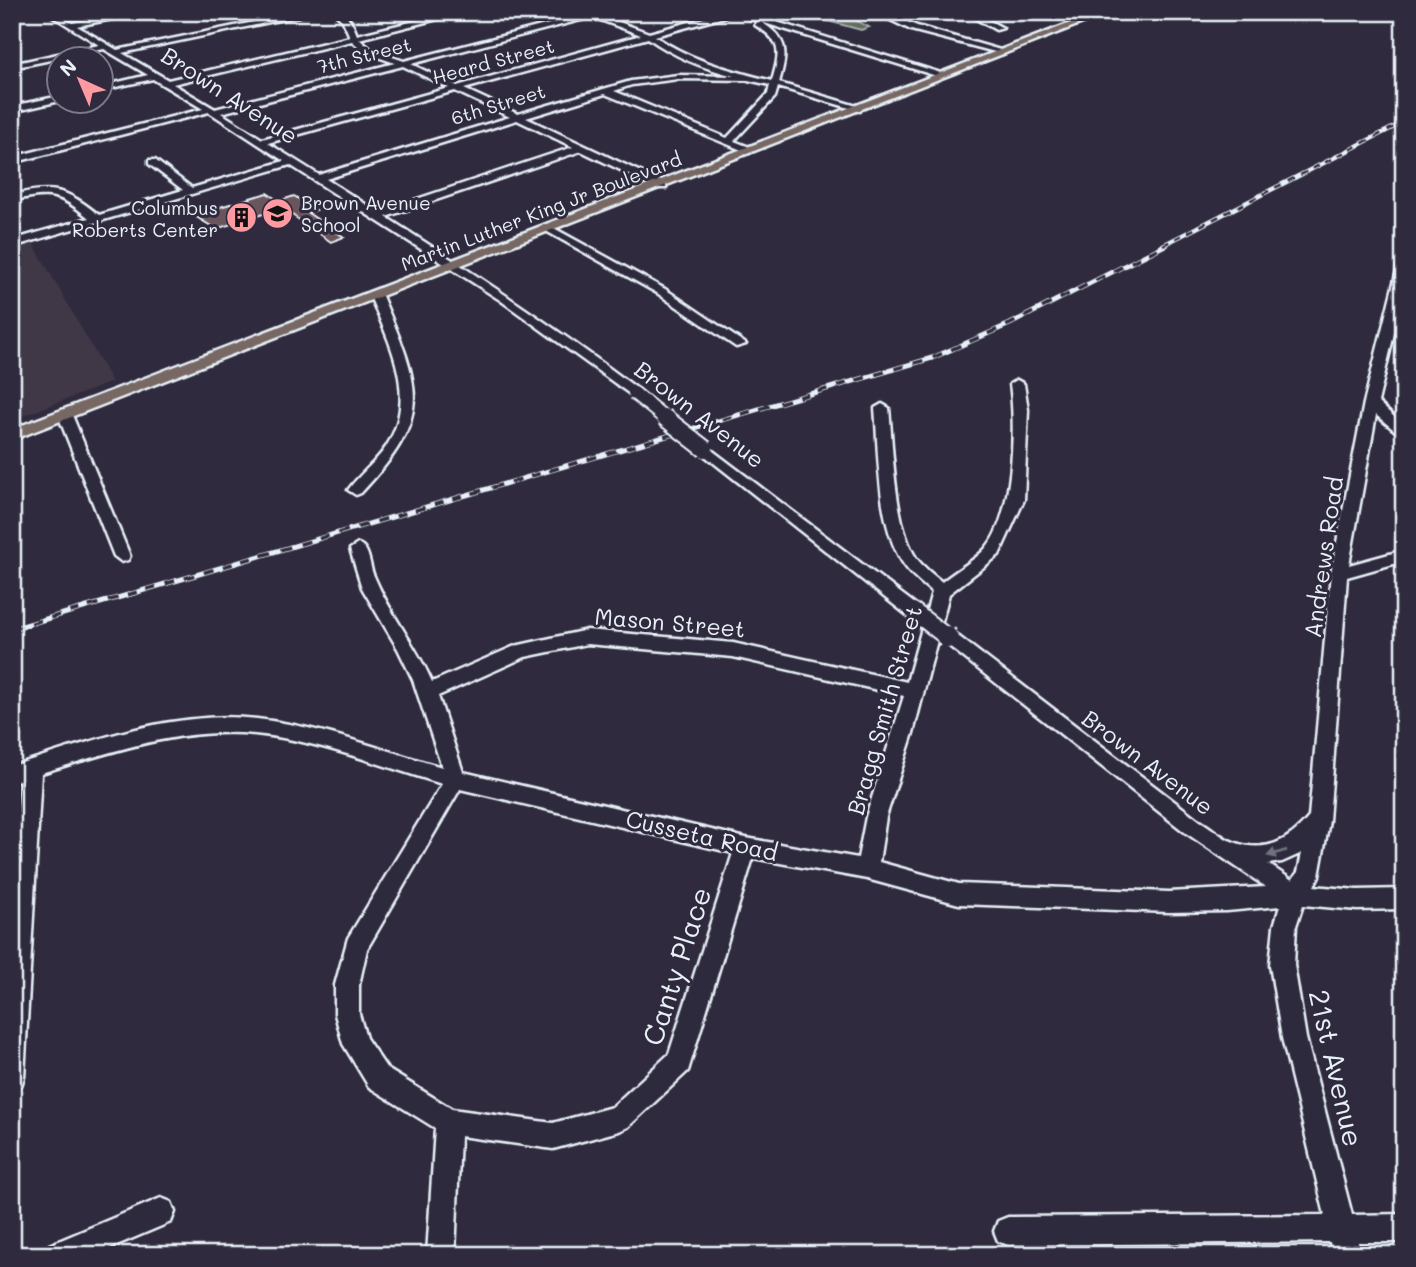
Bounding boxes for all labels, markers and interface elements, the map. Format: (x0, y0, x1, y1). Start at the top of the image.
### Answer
street label: 7th Street (314, 31, 414, 79)
street label: Heard Street (429, 33, 557, 89)
street label: Brown Avenue (156, 40, 304, 150)
north arrow (46, 46, 116, 116)
text: N (54, 53, 82, 81)
street label: 6th Street (448, 78, 548, 130)
street label: Martin Luther King Jr Boulevard (397, 146, 685, 276)
place label: Brown Avenue School (301, 190, 431, 237)
place label: Columbus Roberts Center (72, 195, 218, 242)
school or university icon: Brown Avenue School (261, 196, 295, 230)
building icon: Columbus Roberts Center (224, 201, 258, 235)
street label: Brown Avenue (629, 354, 771, 474)
street label: Andrews Road (1297, 474, 1349, 640)
street label: Mason Street (594, 600, 746, 644)
street label: Bragg Smith Street (840, 602, 928, 818)
street label: Brown Avenue (1076, 703, 1220, 821)
street label: Cusseta Road (623, 803, 781, 867)
one-way arrow (1266, 848, 1288, 859)
street label: Canty Place (634, 882, 718, 1050)
street label: 21st Avenue (1301, 986, 1373, 1150)

